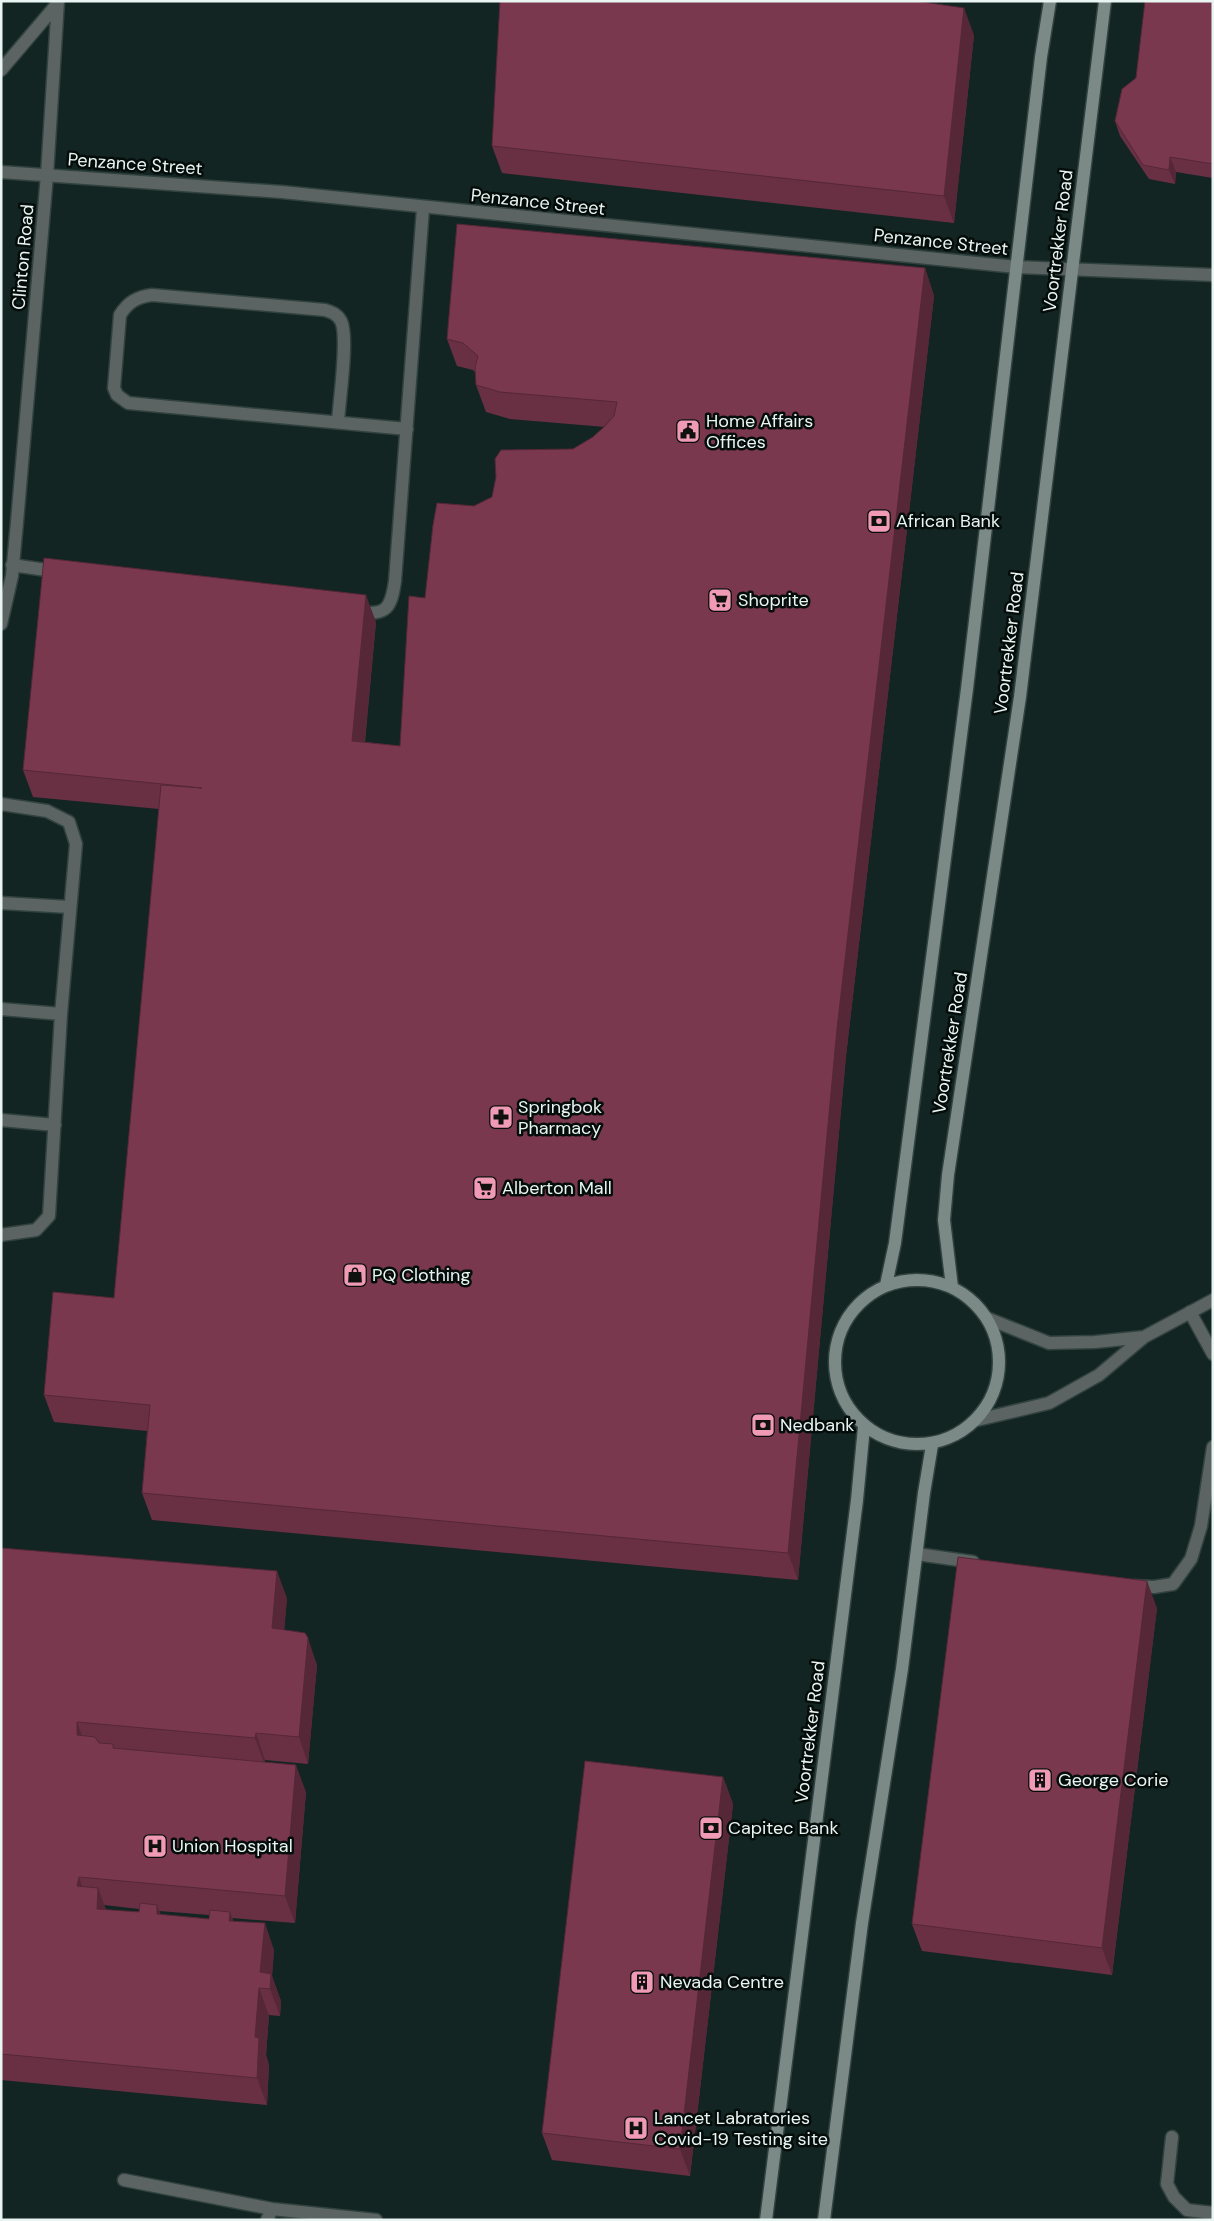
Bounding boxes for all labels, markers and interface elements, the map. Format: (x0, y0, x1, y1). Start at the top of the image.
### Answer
street label: Penzance Street (67, 147, 203, 181)
street label: Voortrekker Road (1037, 168, 1079, 314)
street label: Penzance Street (470, 183, 606, 221)
street label: Clinton Road (6, 203, 40, 311)
street label: Penzance Street (873, 223, 1009, 261)
place label: Home Affairs Offices (706, 409, 813, 454)
public building icon: Home Affairs Offices (675, 418, 701, 444)
bank icon: African Bank (866, 508, 892, 534)
place label: African Bank (896, 509, 1000, 533)
street label: Voortrekker Road (988, 570, 1030, 716)
supermarket icon: Shoprite (707, 587, 733, 613)
place label: Shoprite (738, 588, 809, 612)
street label: Voortrekker Road (927, 970, 973, 1116)
place label: Springbok Pharmacy (518, 1095, 602, 1140)
pharmacy icon: Springbok Pharmacy (488, 1104, 514, 1130)
supermarket icon: Alberton Mall (472, 1175, 498, 1201)
place label: Alberton Mall (502, 1176, 612, 1200)
shop icon: PQ Clothing (342, 1262, 368, 1288)
place label: PQ Clothing (372, 1263, 471, 1287)
bank icon: Nedbank (750, 1412, 776, 1438)
place label: Nedbank (780, 1413, 854, 1437)
street label: Voortrekker Road (789, 1659, 831, 1805)
building icon: George Corie (1027, 1767, 1053, 1793)
place label: George Corie (1058, 1768, 1168, 1792)
bank icon: Capitec Bank (698, 1815, 724, 1841)
place label: Capitec Bank (728, 1816, 838, 1840)
hospital icon: Union Hospital (142, 1833, 168, 1859)
place label: Union Hospital (172, 1834, 293, 1858)
building icon: Nevada Centre (629, 1969, 655, 1995)
place label: Nevada Centre (660, 1970, 784, 1994)
place label: Lancet Labratories Covid-19 Testing site (654, 2106, 828, 2151)
hospital icon: Lancet Labratories Covid-19 Testing site (623, 2115, 649, 2141)

